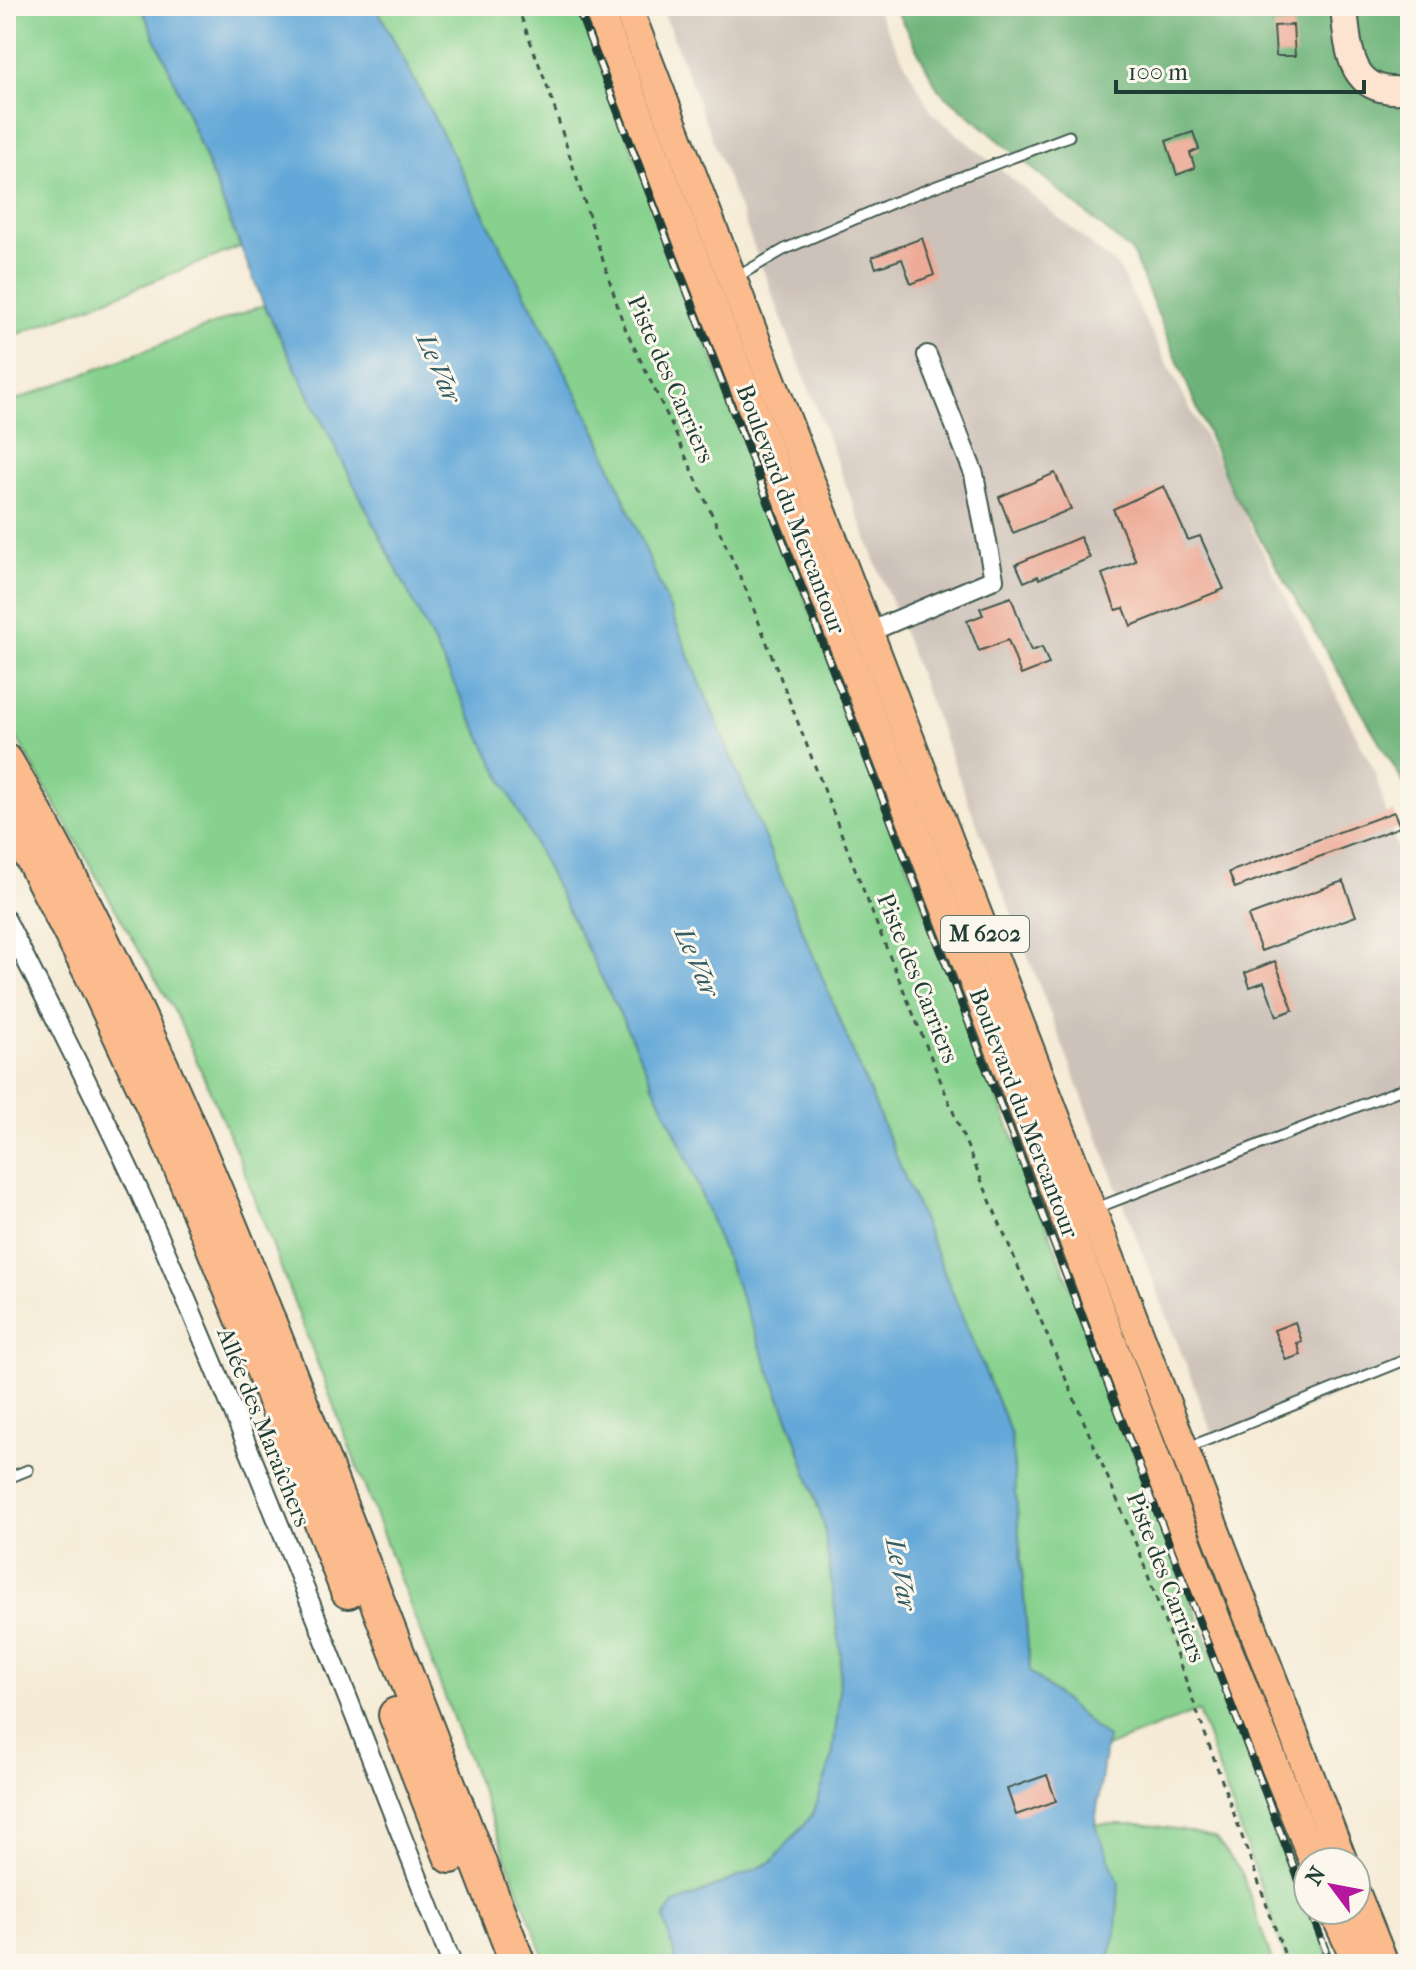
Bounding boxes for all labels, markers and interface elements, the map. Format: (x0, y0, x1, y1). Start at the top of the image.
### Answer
scale bar (1116, 44, 1364, 94)
text: 100 m (1128, 58, 1188, 86)
street label: Piste des Carriers (622, 291, 721, 467)
water label: Le Var (409, 326, 469, 410)
street label: Boulevard du Mercantour (730, 380, 852, 639)
street label: Piste des Carriers (871, 889, 965, 1067)
road number: M 6202 (941, 916, 1029, 952)
water label: Le Var (667, 920, 727, 1004)
street label: Boulevard du Mercantour (963, 984, 1085, 1243)
street label: Allée des Maraîchers (211, 1322, 317, 1531)
street label: Piste des Carriers (1121, 1488, 1211, 1666)
water label: Le Var (878, 1533, 924, 1615)
north arrow (1292, 1846, 1372, 1926)
text: N (1300, 1862, 1331, 1890)

